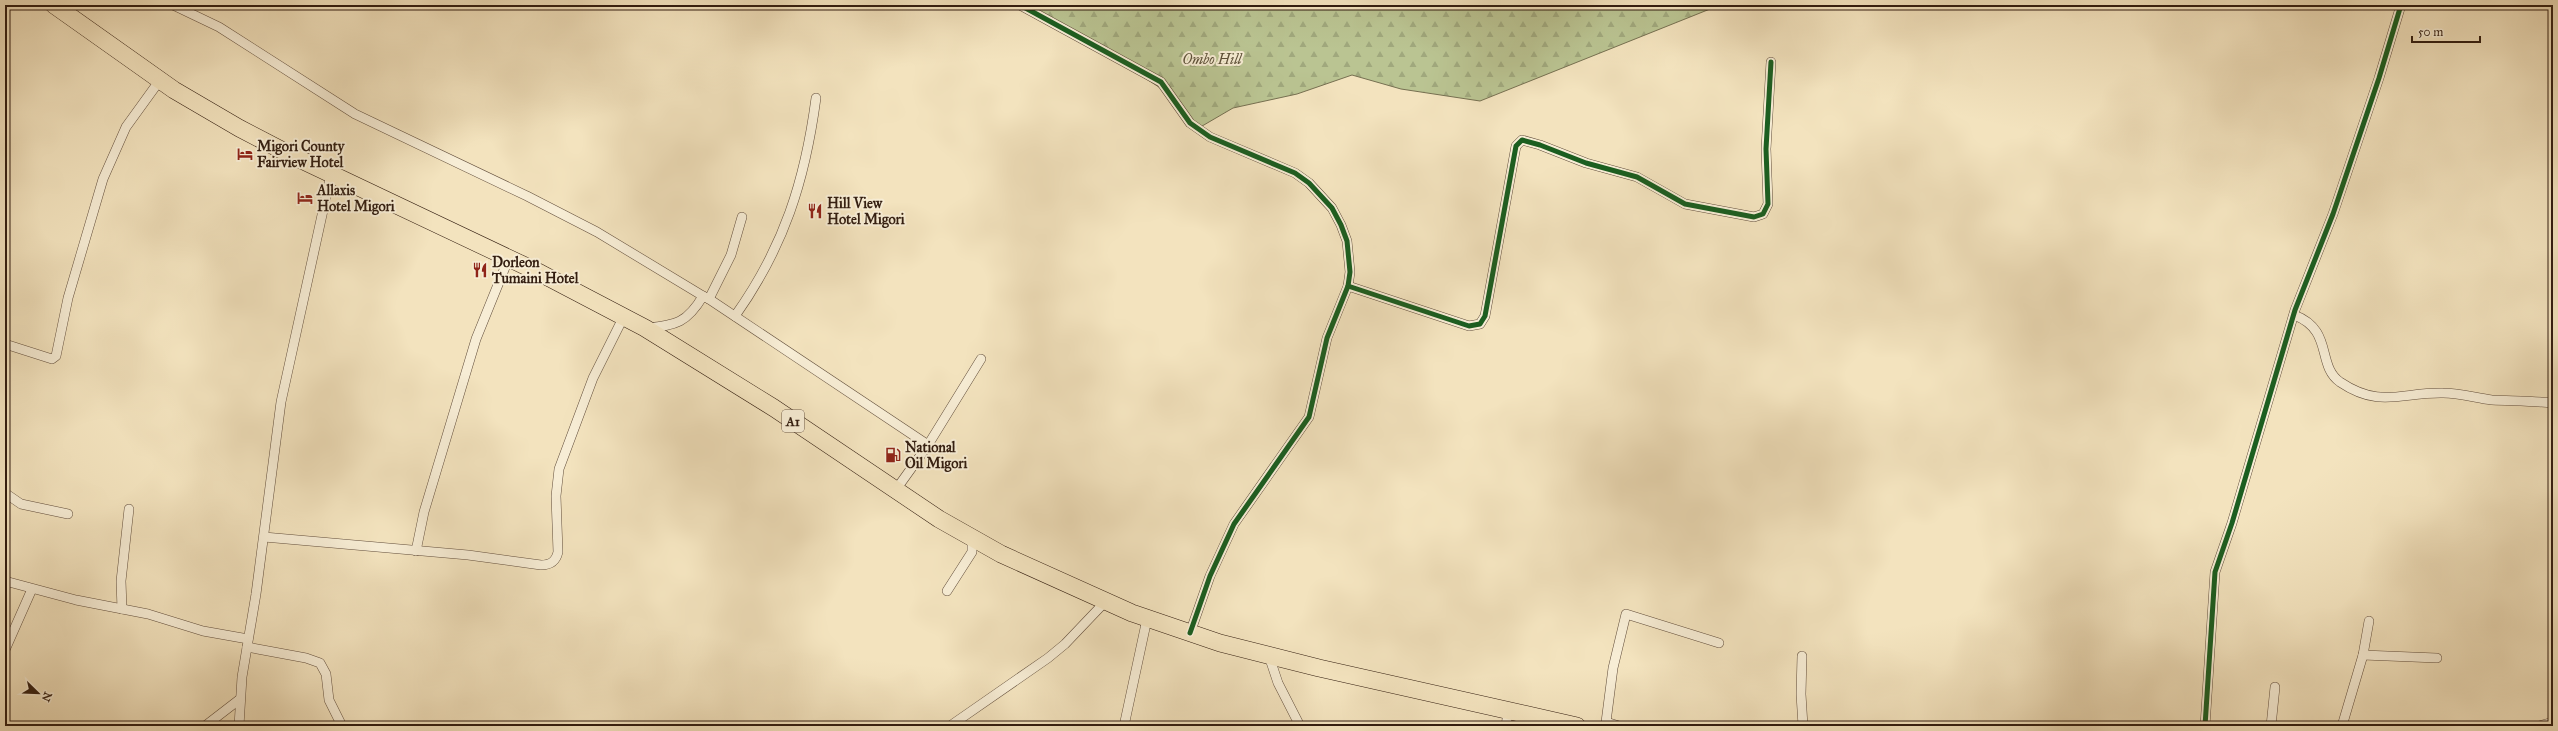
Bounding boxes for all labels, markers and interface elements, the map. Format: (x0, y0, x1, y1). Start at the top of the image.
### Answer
scale bar (2412, 18, 2480, 44)
text: 50 m (2418, 25, 2443, 39)
park label: Ombo Hill (1182, 51, 1243, 68)
place label: Migori County Fairview Hotel (257, 138, 346, 171)
hotel icon: Migori County Fairview Hotel (236, 145, 254, 163)
place label: Allaxis Hotel Migori (316, 182, 395, 216)
hotel icon: Allaxis Hotel Migori (296, 189, 314, 207)
place label: Hill View Hotel Migori (827, 195, 905, 229)
restaurant icon: Hill View Hotel Migori (806, 202, 824, 220)
place label: Dorleon Tumaini Hotel (491, 254, 580, 287)
restaurant icon: Dorleon Tumaini Hotel (471, 261, 489, 279)
road number: A1 (782, 410, 804, 432)
place label: National Oil Migori (905, 439, 967, 473)
fuel station icon: National Oil Migori (884, 446, 902, 464)
north arrow (18, 673, 58, 713)
text: N (39, 690, 55, 704)

